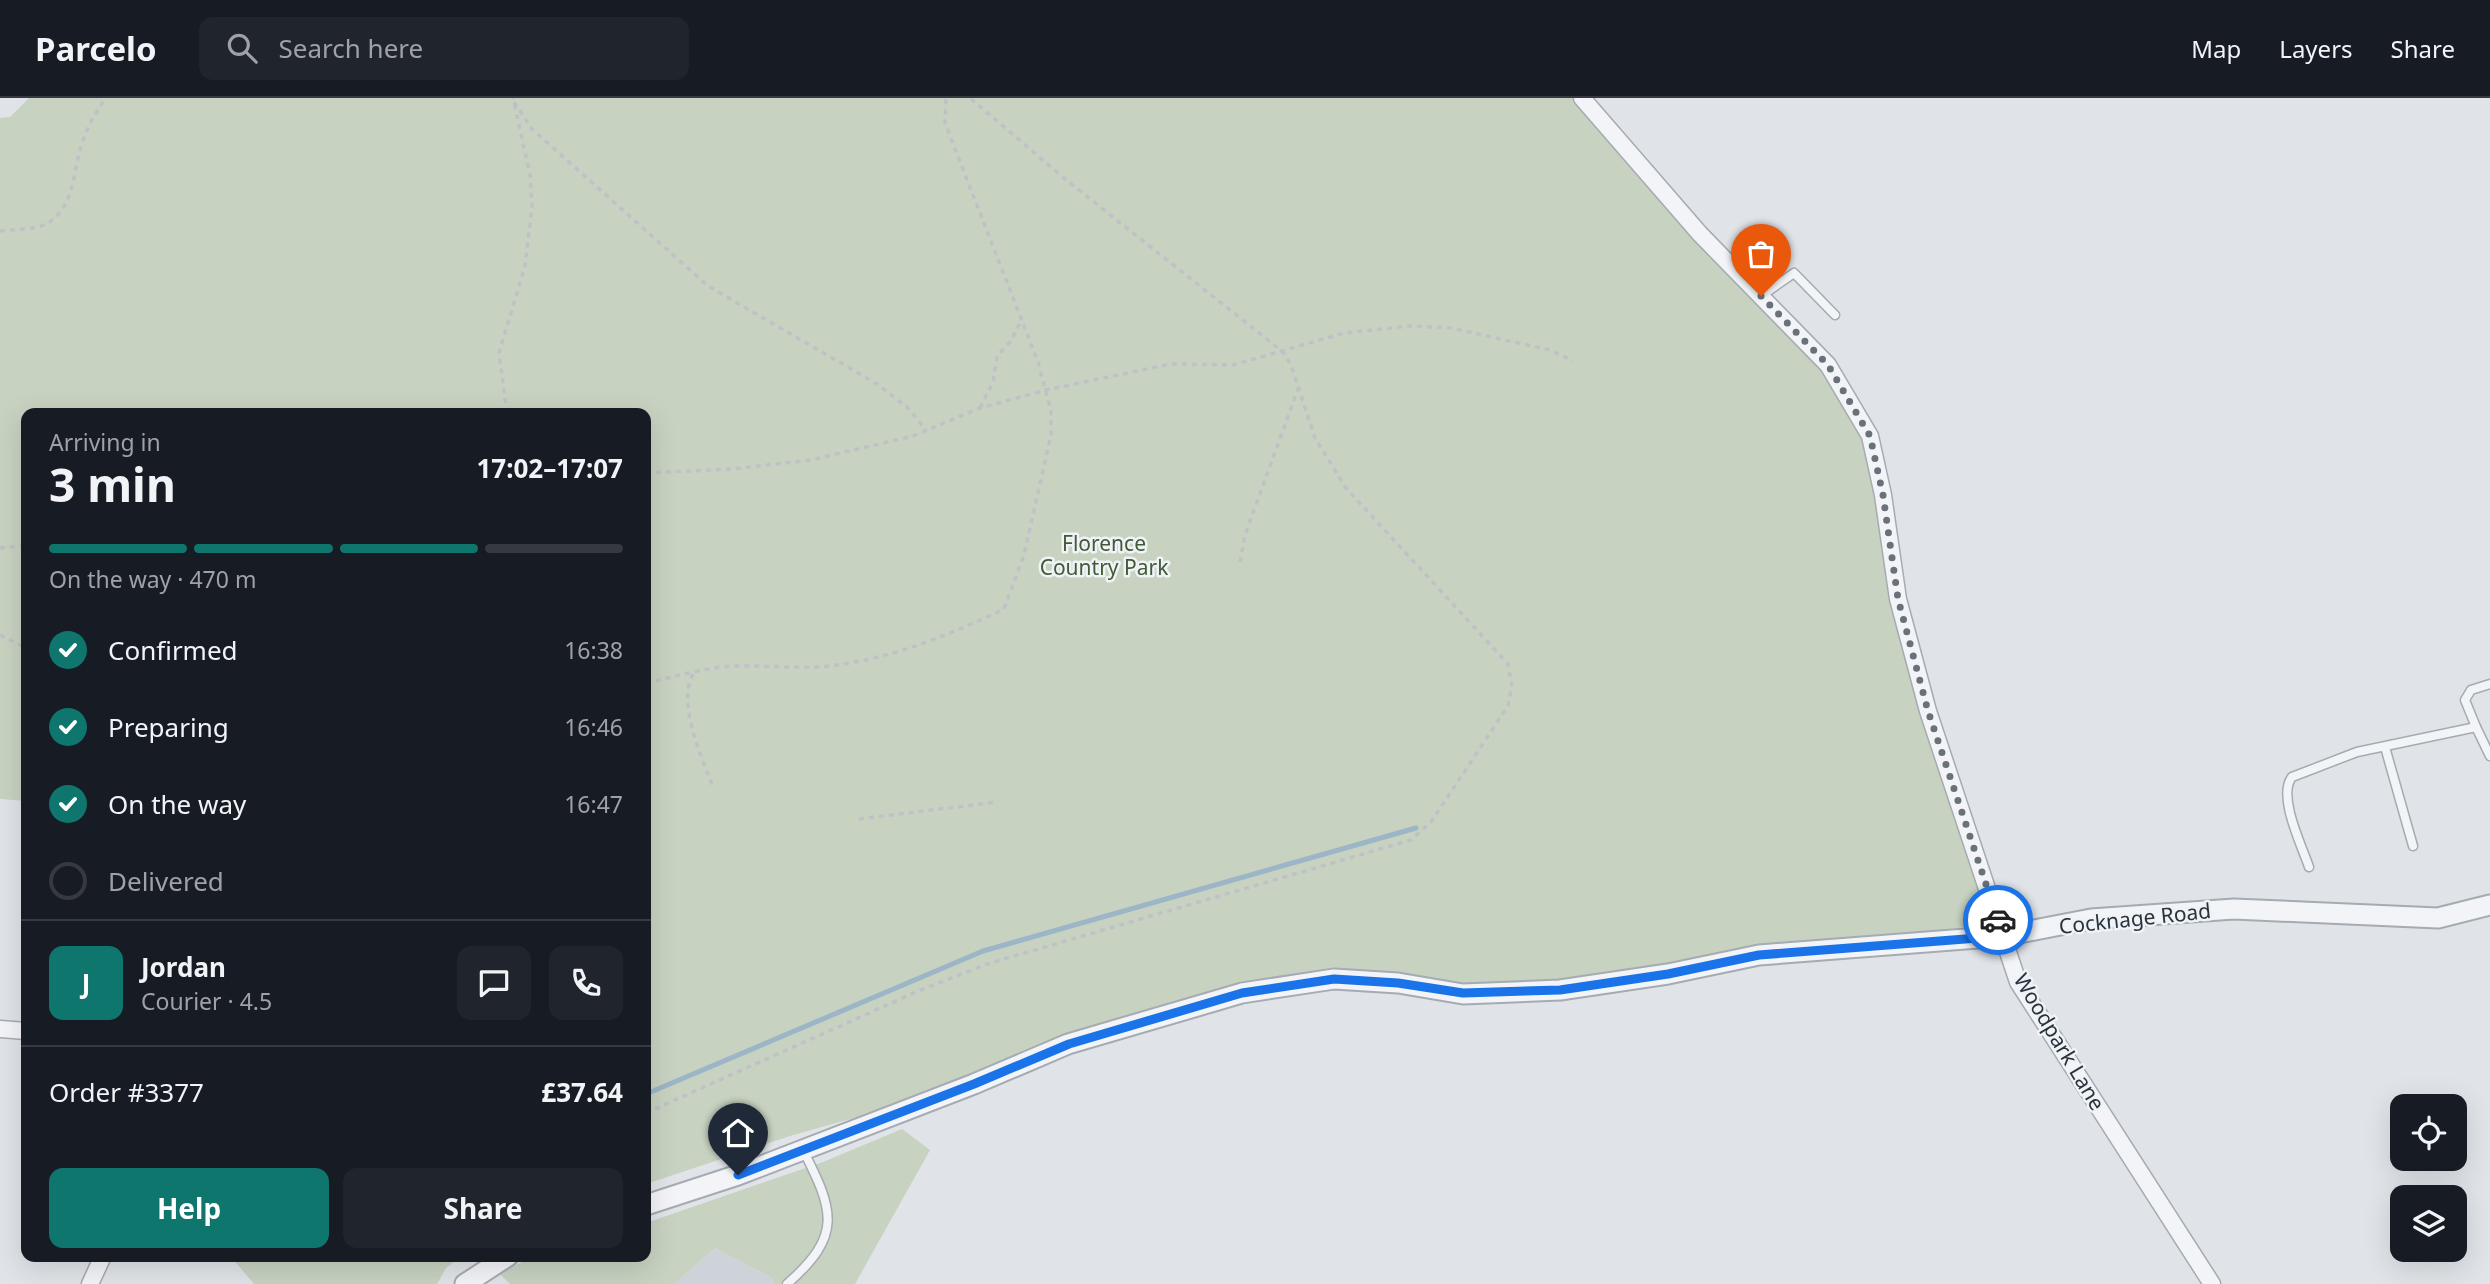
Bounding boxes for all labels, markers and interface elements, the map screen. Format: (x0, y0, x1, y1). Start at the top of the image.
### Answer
search box (199, 17, 689, 80)
text: Parcelo (35, 26, 157, 71)
icon: search (223, 29, 261, 67)
text: Search here (279, 30, 423, 66)
text: Map (2191, 32, 2241, 65)
text: Layers (2279, 32, 2353, 65)
text: Share (2391, 32, 2455, 65)
pin (1731, 224, 1791, 296)
icon: bag (1742, 235, 1780, 273)
text: Arriving in (49, 426, 161, 458)
text: 17:02–17:07 (476, 450, 623, 486)
text: 3 min (49, 453, 176, 515)
park label: Florence Country Park (1040, 529, 1169, 581)
text: On the way · 470 m (49, 563, 256, 595)
icon: check (49, 631, 87, 669)
text: Confirmed (108, 632, 238, 668)
text: 16:38 (564, 634, 623, 666)
icon: check (49, 708, 87, 746)
text: Preparing (108, 709, 229, 745)
text: 16:46 (564, 711, 623, 743)
icon: check (49, 785, 87, 823)
text: On the way (108, 786, 246, 822)
text: 16:47 (564, 788, 623, 820)
text: Delivered (108, 863, 224, 899)
courier (1963, 885, 2033, 955)
street label: Cocknage Road (2057, 896, 2212, 940)
icon: car (1979, 901, 2017, 939)
button: chat (457, 946, 531, 1020)
button: phone (549, 946, 623, 1020)
text: Jordan (141, 949, 226, 985)
text: J (82, 965, 90, 1001)
street label: Woodpark Lane (2008, 968, 2112, 1115)
text: Courier · 4.5 (141, 985, 272, 1017)
text: Order #3377 (49, 1074, 204, 1110)
text: £37.64 (541, 1074, 623, 1110)
map controls (2390, 1094, 2467, 1262)
button: locate (2390, 1094, 2467, 1171)
pin (708, 1103, 768, 1175)
icon: home (719, 1114, 757, 1152)
button: Help (49, 1168, 329, 1248)
button: Share (343, 1168, 623, 1248)
button: layers (2390, 1185, 2467, 1262)

